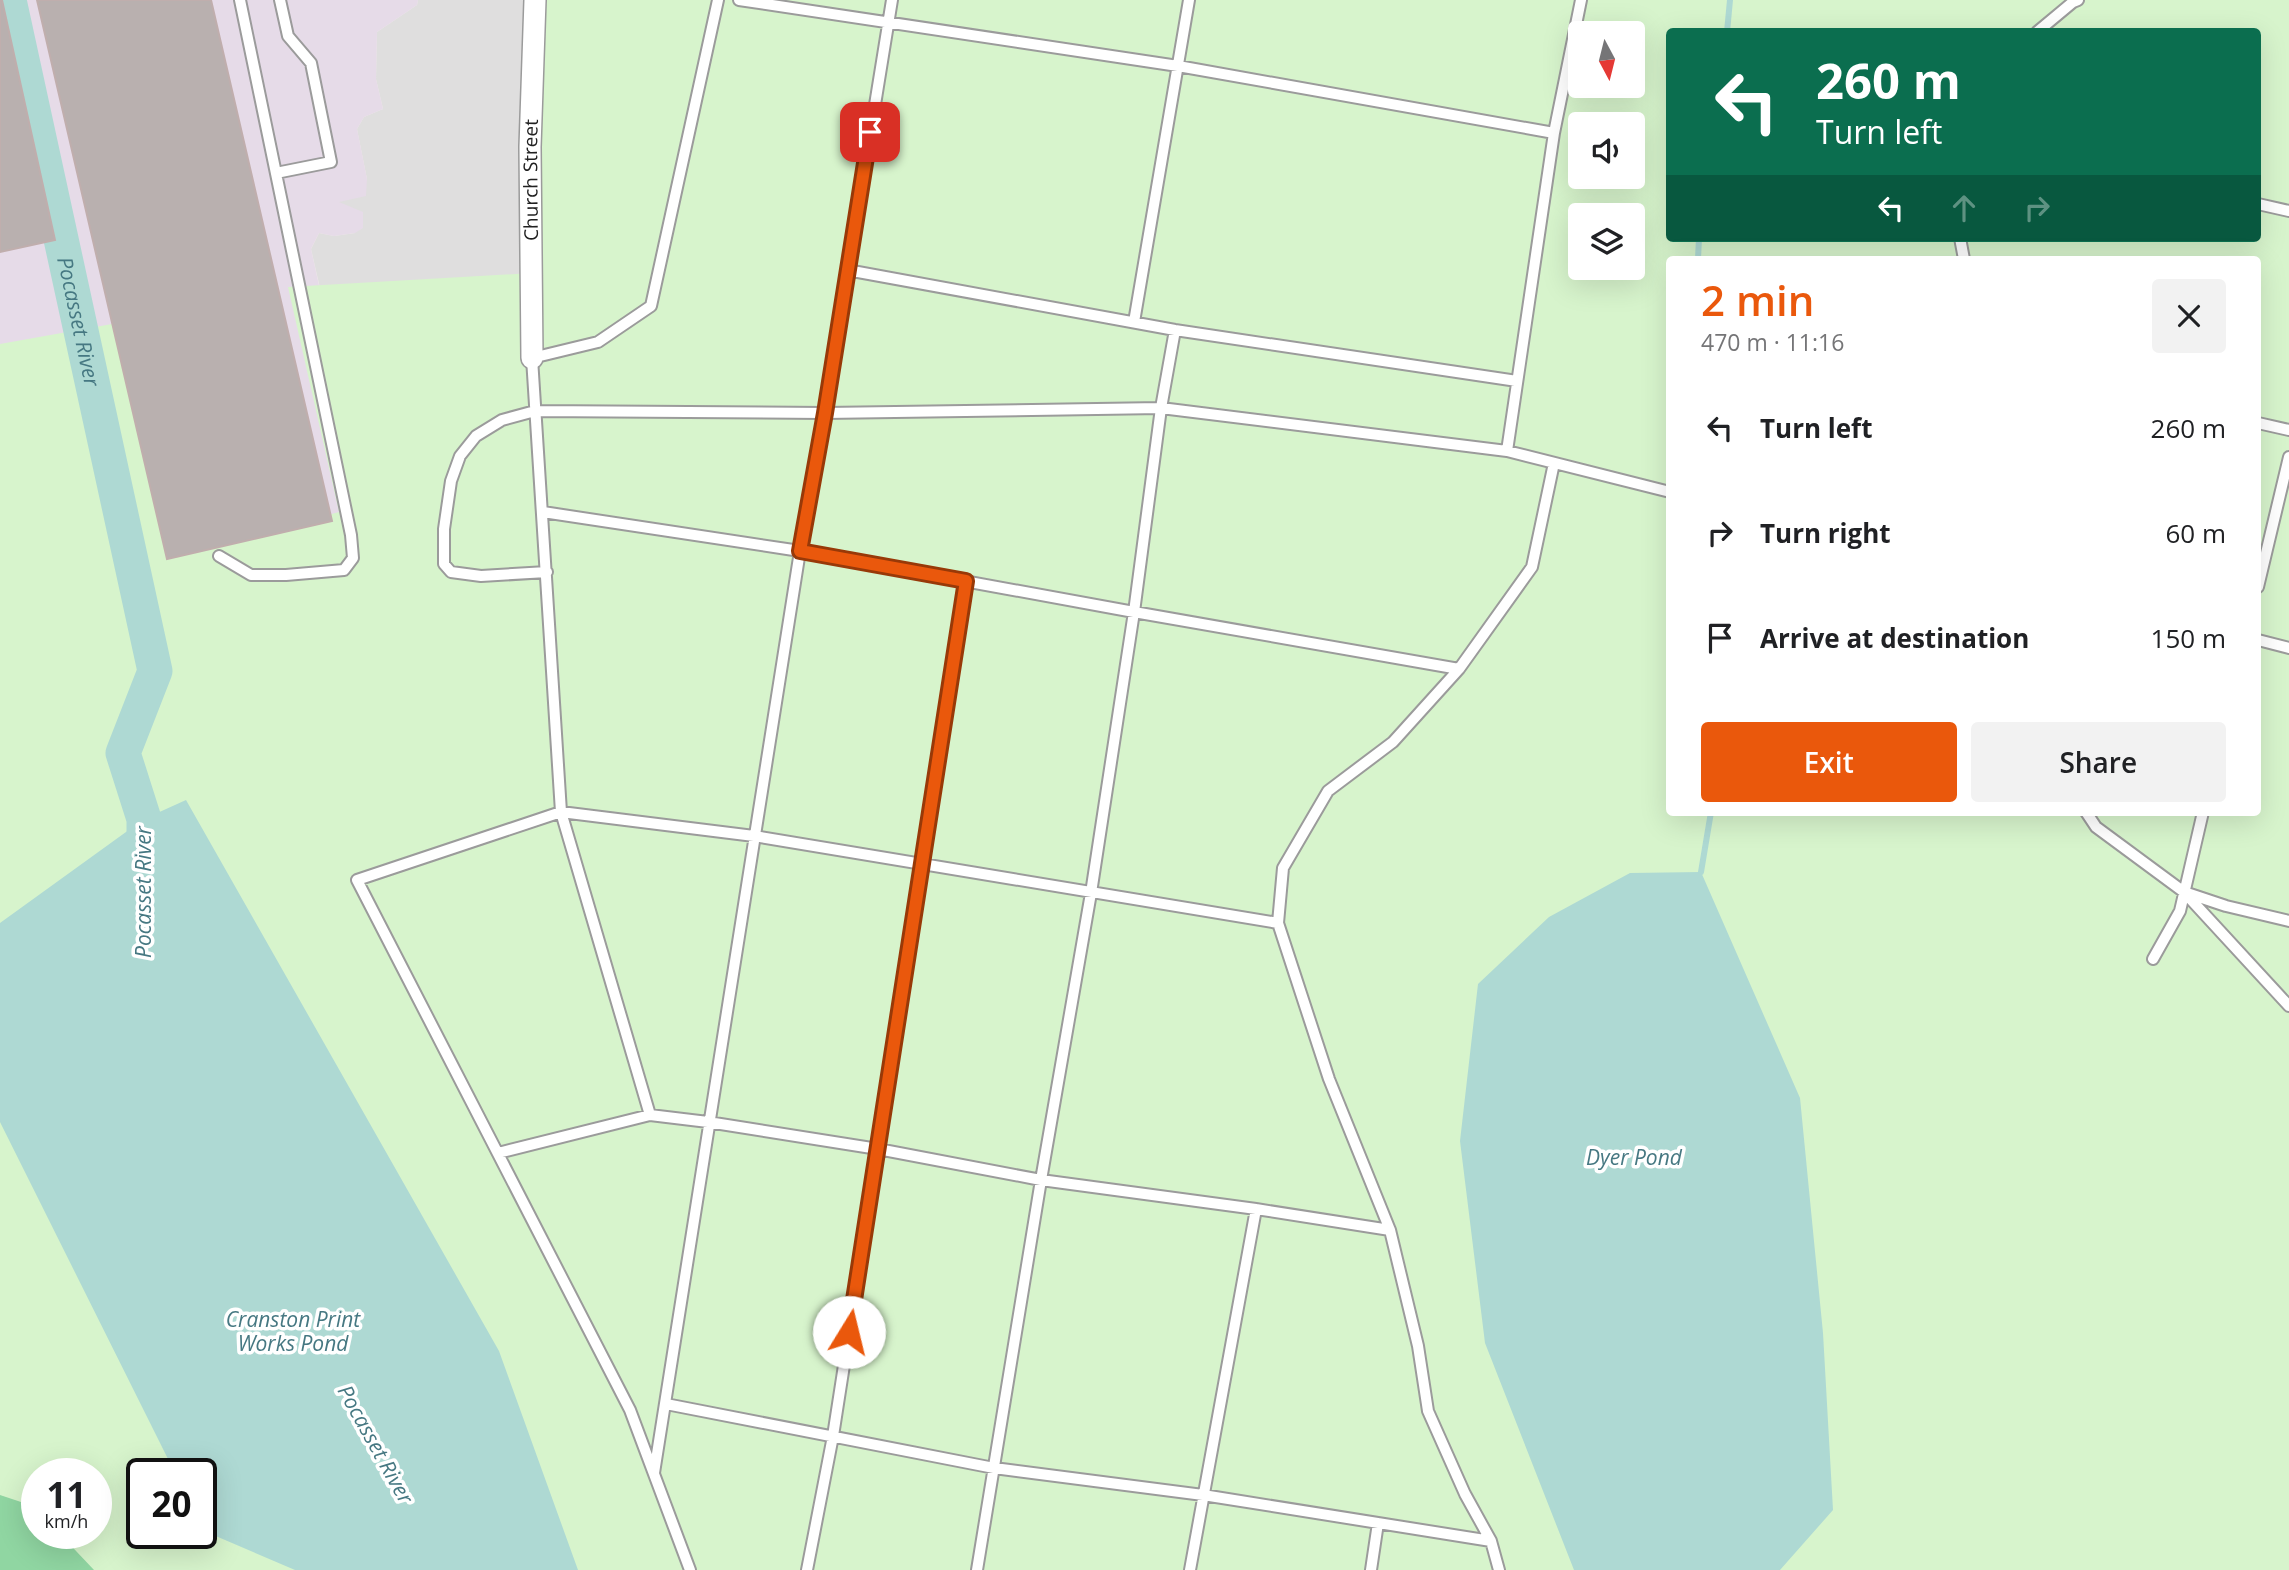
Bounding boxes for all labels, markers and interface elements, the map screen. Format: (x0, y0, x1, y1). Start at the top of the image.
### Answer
north arrow (1568, 21, 1645, 98)
map controls (1568, 21, 1645, 280)
text: 260 m (1816, 47, 1961, 113)
icon: left (1701, 56, 1792, 147)
pin (840, 102, 900, 162)
text: Turn left (1816, 110, 1942, 153)
button: sound (1568, 112, 1645, 189)
icon: arrive (851, 113, 889, 151)
street label: Church Street (517, 118, 544, 241)
icon: left (1872, 189, 1910, 227)
icon: ahead (1945, 189, 1983, 227)
icon: right (2018, 189, 2056, 227)
button: layers (1568, 203, 1645, 280)
water label: Pocasset River (51, 254, 107, 390)
text: 2 min (1701, 271, 1814, 328)
button: close (2152, 279, 2226, 353)
text: 470 m · 11:16 (1701, 326, 1844, 358)
icon: left (1701, 409, 1739, 447)
text: Turn left (1760, 410, 1872, 446)
text: 260 m (2151, 410, 2226, 446)
icon: right (1701, 514, 1739, 552)
text: Turn right (1760, 515, 1891, 551)
text: 60 m (2165, 515, 2226, 551)
icon: arrive (1701, 619, 1739, 657)
text: Arrive at destination (1760, 620, 2029, 656)
text: 150 m (2151, 620, 2226, 656)
button: Exit (1701, 722, 1957, 802)
button: Share (1971, 722, 2226, 802)
water label: Pocasset River (129, 825, 157, 958)
water label: Dyer Pond (1586, 1143, 1683, 1171)
position arrow (812, 1295, 886, 1369)
water label: Cranston Print Works Pond (226, 1305, 361, 1357)
water label: Pocasset River (332, 1380, 421, 1509)
speed limit sign: 20 (126, 1458, 217, 1549)
text: 11 (46, 1471, 87, 1518)
text: km/h (45, 1509, 88, 1533)

